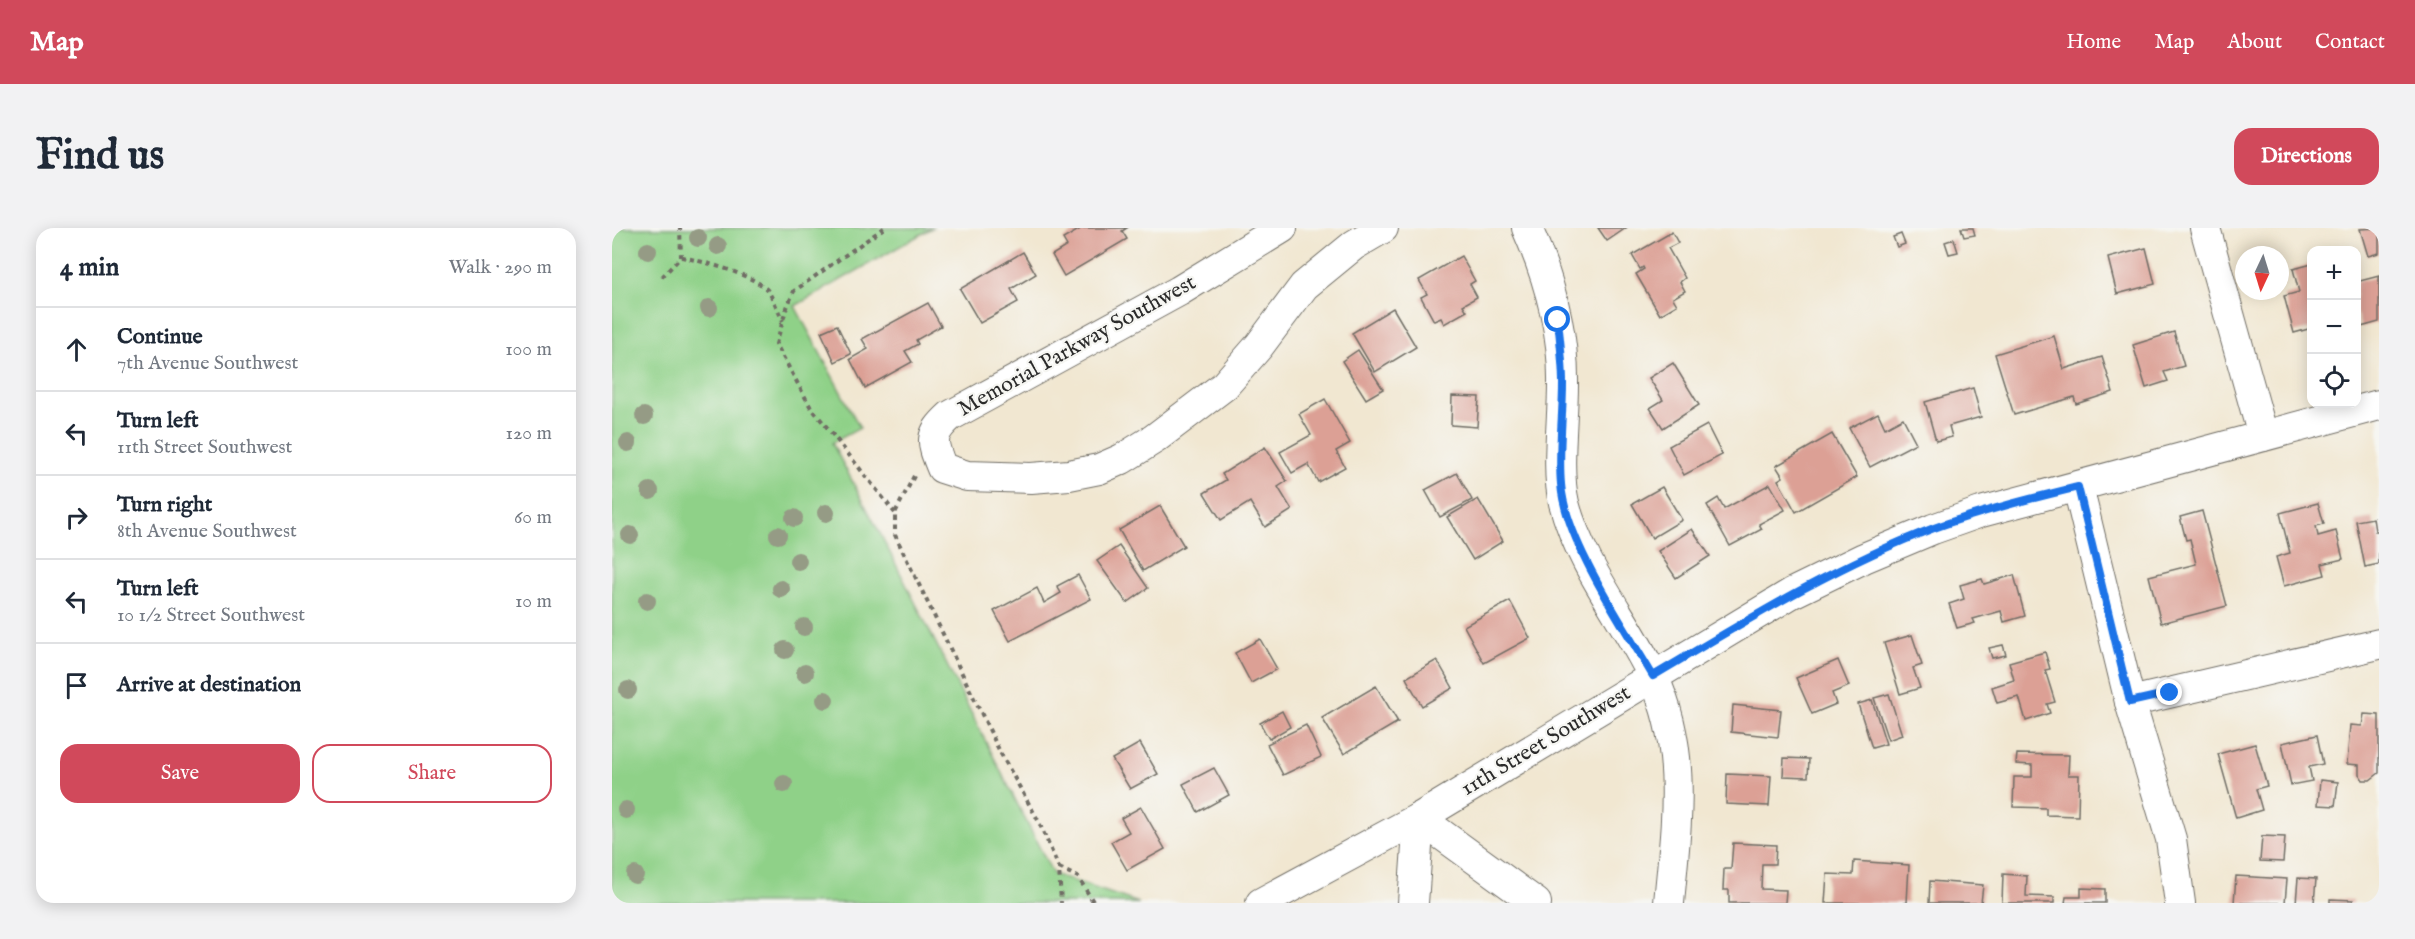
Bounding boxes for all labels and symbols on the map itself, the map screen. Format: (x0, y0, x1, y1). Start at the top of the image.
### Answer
north arrow (2235, 246, 2289, 300)
street label: Memorial Parkway Southwest (953, 269, 1201, 423)
route start (1544, 306, 1570, 332)
street label: 11th Street Southwest (1456, 679, 1636, 803)
route end (2156, 679, 2182, 705)

